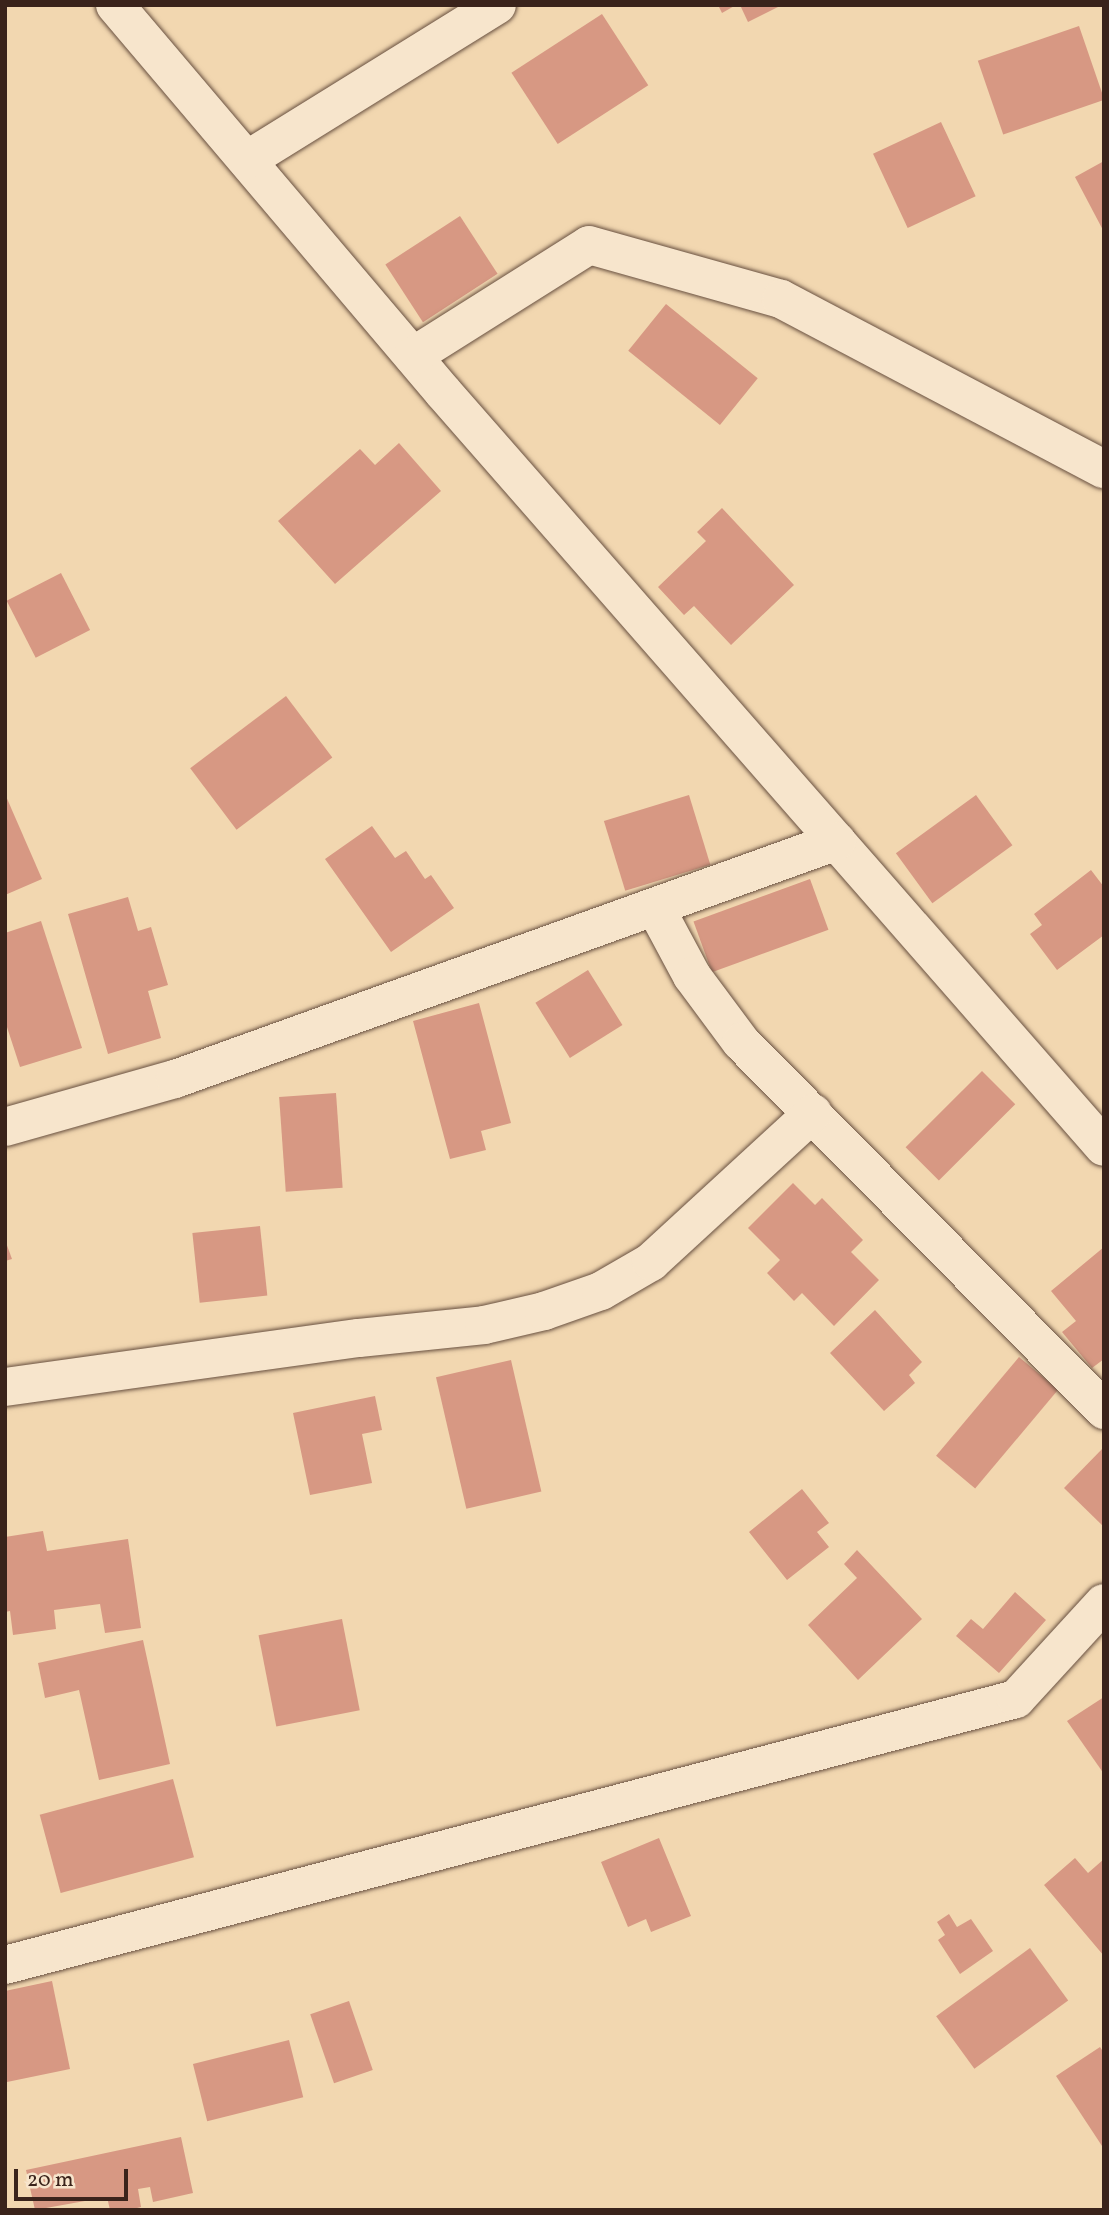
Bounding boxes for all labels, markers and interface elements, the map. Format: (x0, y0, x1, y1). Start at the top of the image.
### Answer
scale bar (18, 2156, 131, 2200)
text: 20 m (27, 2166, 73, 2195)

